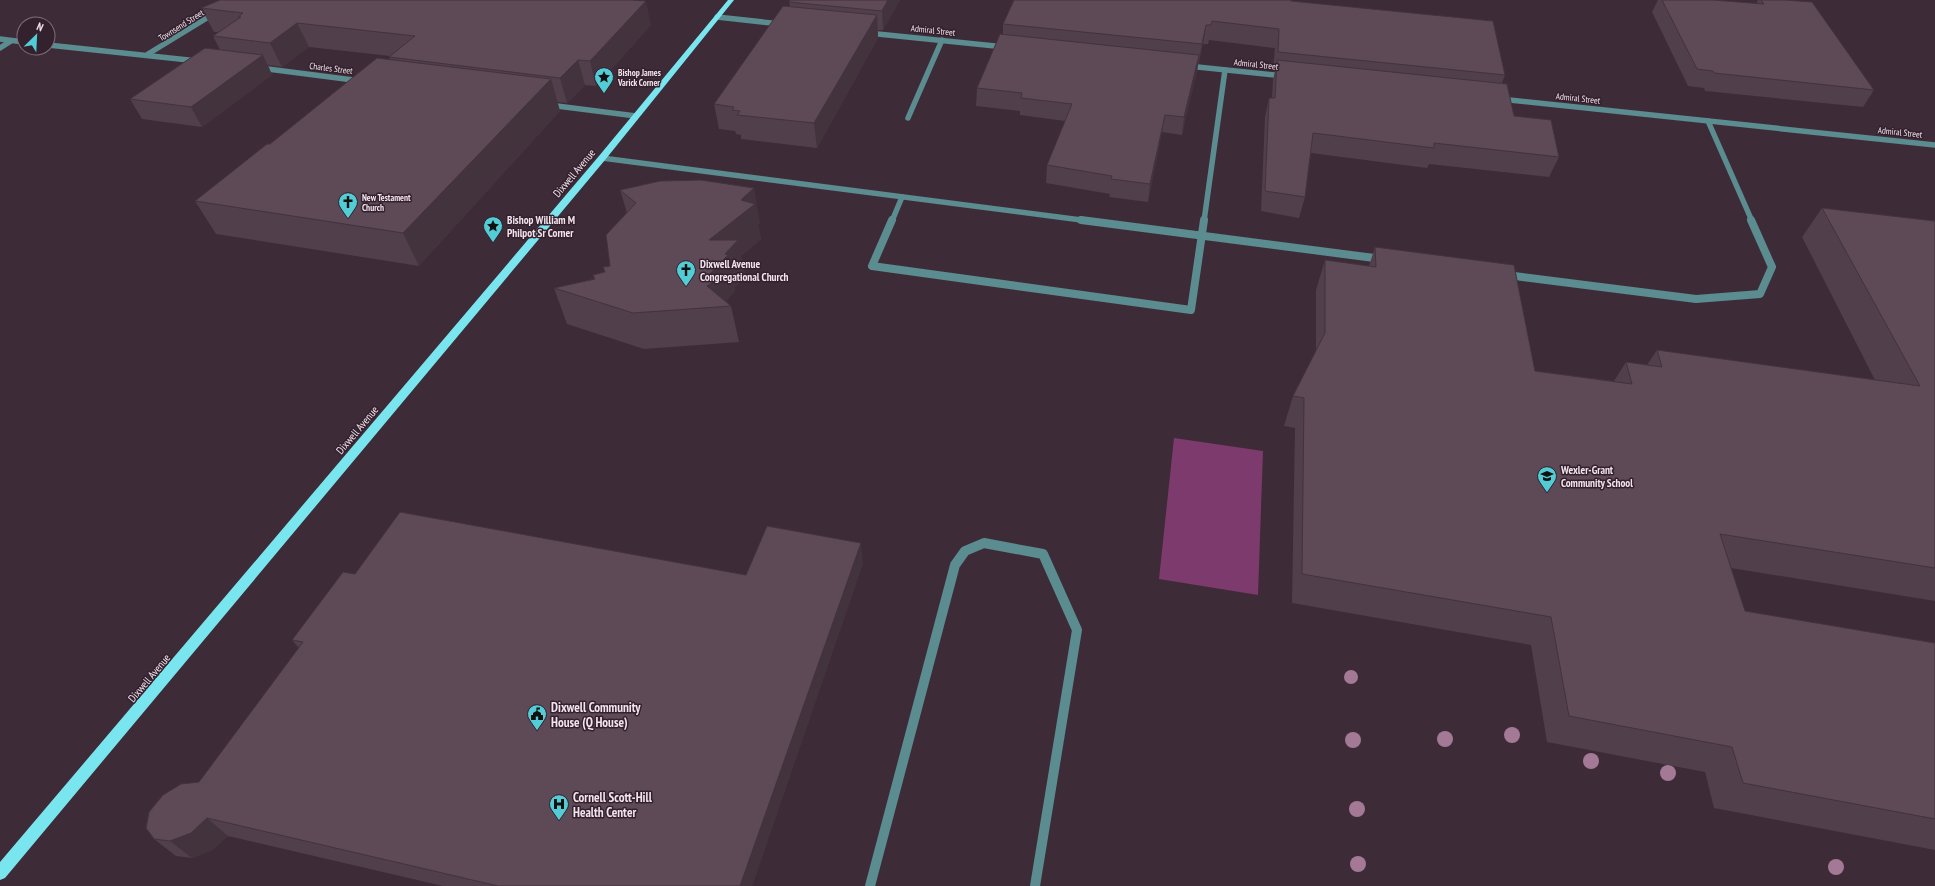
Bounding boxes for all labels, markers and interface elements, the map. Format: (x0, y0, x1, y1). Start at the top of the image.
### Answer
street label: Townsend Street (156, 6, 206, 43)
north arrow (16, 16, 56, 56)
text: N (35, 19, 46, 34)
street label: Admiral Street (910, 22, 956, 38)
street label: Admiral Street (1233, 56, 1279, 72)
street label: Charles Street (309, 60, 354, 76)
place icon: Bishop James Varick Corner (593, 66, 615, 94)
place label: Bishop James Varick Corner (617, 67, 661, 88)
street label: Admiral Street (1555, 90, 1601, 106)
street label: Admiral Street (1877, 124, 1923, 140)
street label: Dixwell Avenue (550, 146, 598, 200)
church icon: New Testament Church (337, 191, 359, 219)
place label: New Testament Church (362, 192, 411, 213)
place label: Bishop William M Philpot Sr Corner (507, 213, 575, 240)
place icon: Bishop William M Philpot Sr Corner (482, 215, 504, 243)
place label: Dixwell Avenue Congregational Church (700, 257, 789, 284)
church icon: Dixwell Avenue Congregational Church (675, 259, 697, 287)
street label: Dixwell Avenue (333, 403, 381, 457)
place label: Wexler-Grant Community School (1560, 463, 1633, 490)
school or university icon: Wexler-Grant Community School (1536, 465, 1558, 493)
street label: Dixwell Avenue (125, 651, 173, 705)
place label: Dixwell Community House (Q House) (551, 699, 641, 731)
public building icon: Dixwell Community House (Q House) (526, 703, 548, 731)
place label: Cornell Scott-Hill Health Center (573, 789, 653, 821)
hospital icon: Cornell Scott-Hill Health Center (548, 793, 570, 821)

